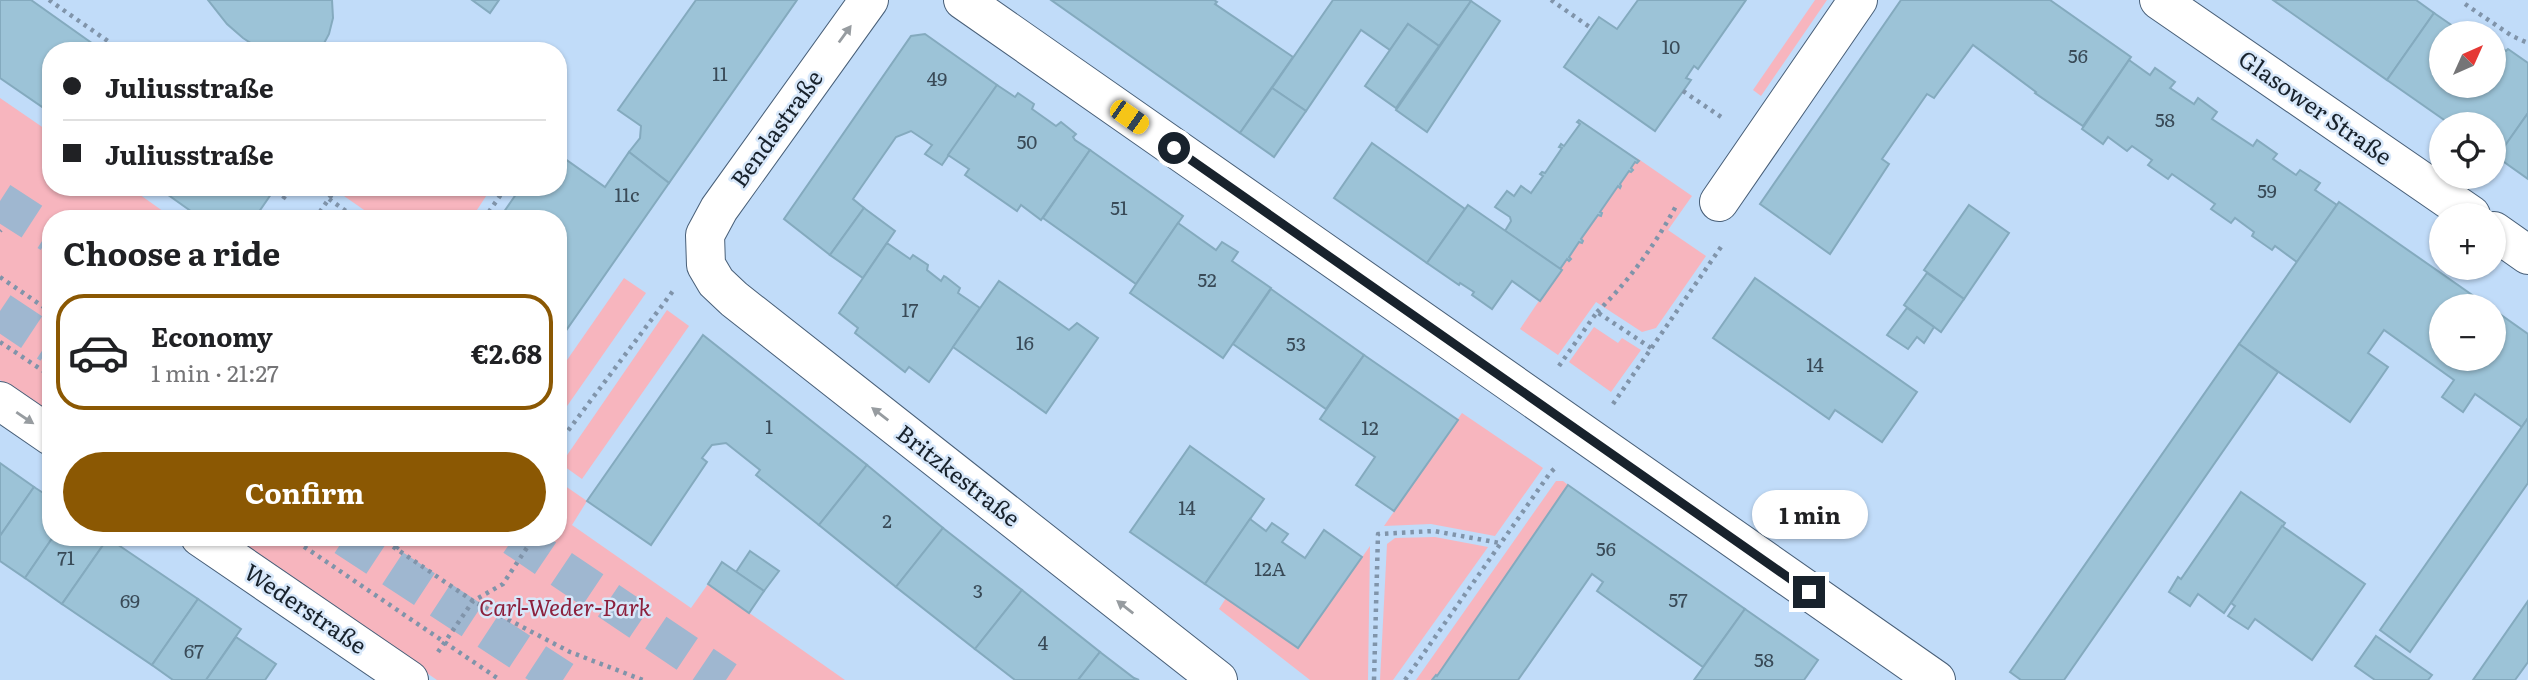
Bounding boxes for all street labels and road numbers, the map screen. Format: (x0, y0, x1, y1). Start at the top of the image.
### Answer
street label: Glasower Straße (2232, 41, 2400, 172)
street label: Bendastraße (721, 62, 830, 194)
street label: Britzkestraße (890, 415, 1028, 534)
street label: Wederstraße (238, 554, 374, 661)

